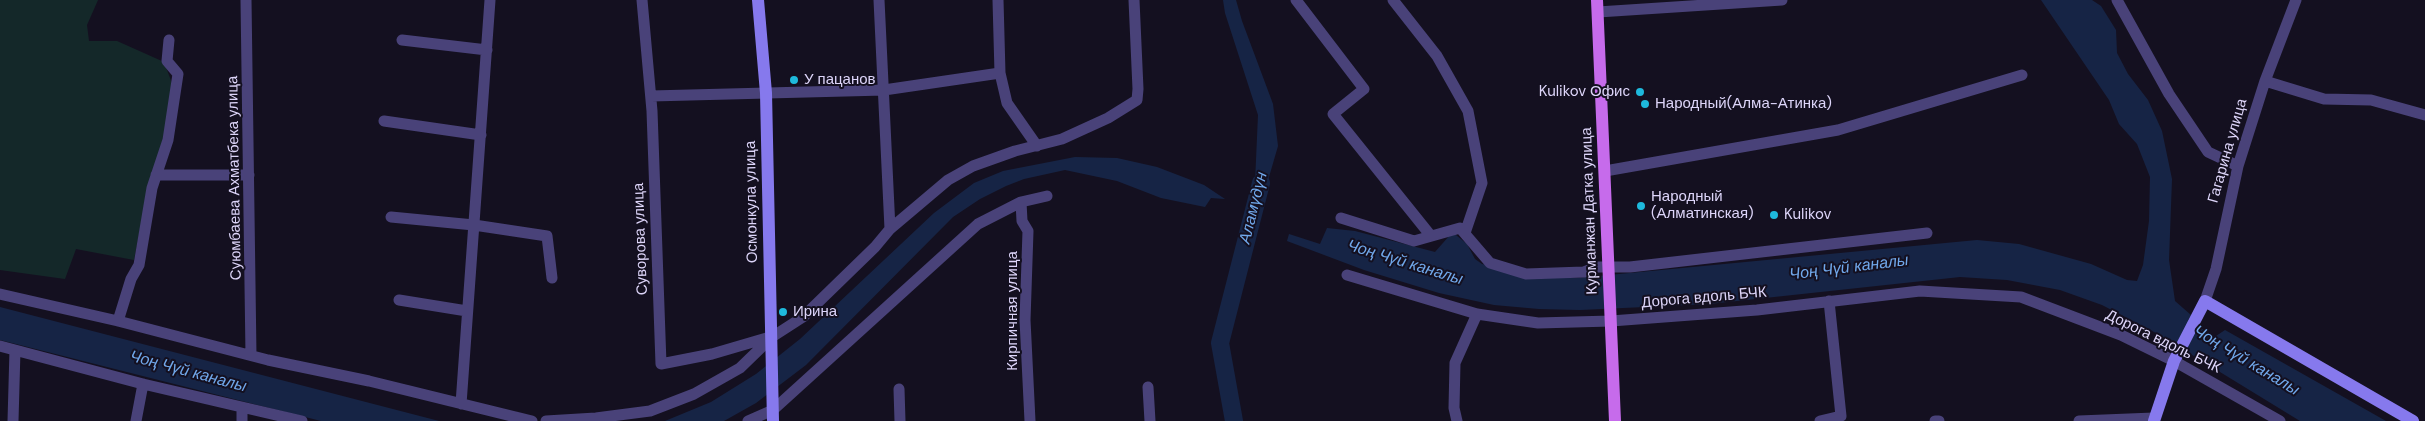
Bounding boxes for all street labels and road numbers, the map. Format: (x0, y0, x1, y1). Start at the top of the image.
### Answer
street label: Суюмбаева Ахматбека улица (224, 76, 246, 280)
street label: Гагарина улица (2205, 97, 2251, 205)
street label: Курманжан Датка улица (1578, 127, 1602, 295)
street label: Осмонкула улица (742, 141, 762, 263)
street label: Суворова улица (630, 182, 652, 296)
street label: Кирпичная улица (1004, 251, 1022, 371)
street label: Дорога вдоль БЧК (1641, 284, 1767, 312)
street label: Дорога вдоль БЧК (2102, 306, 2224, 378)

